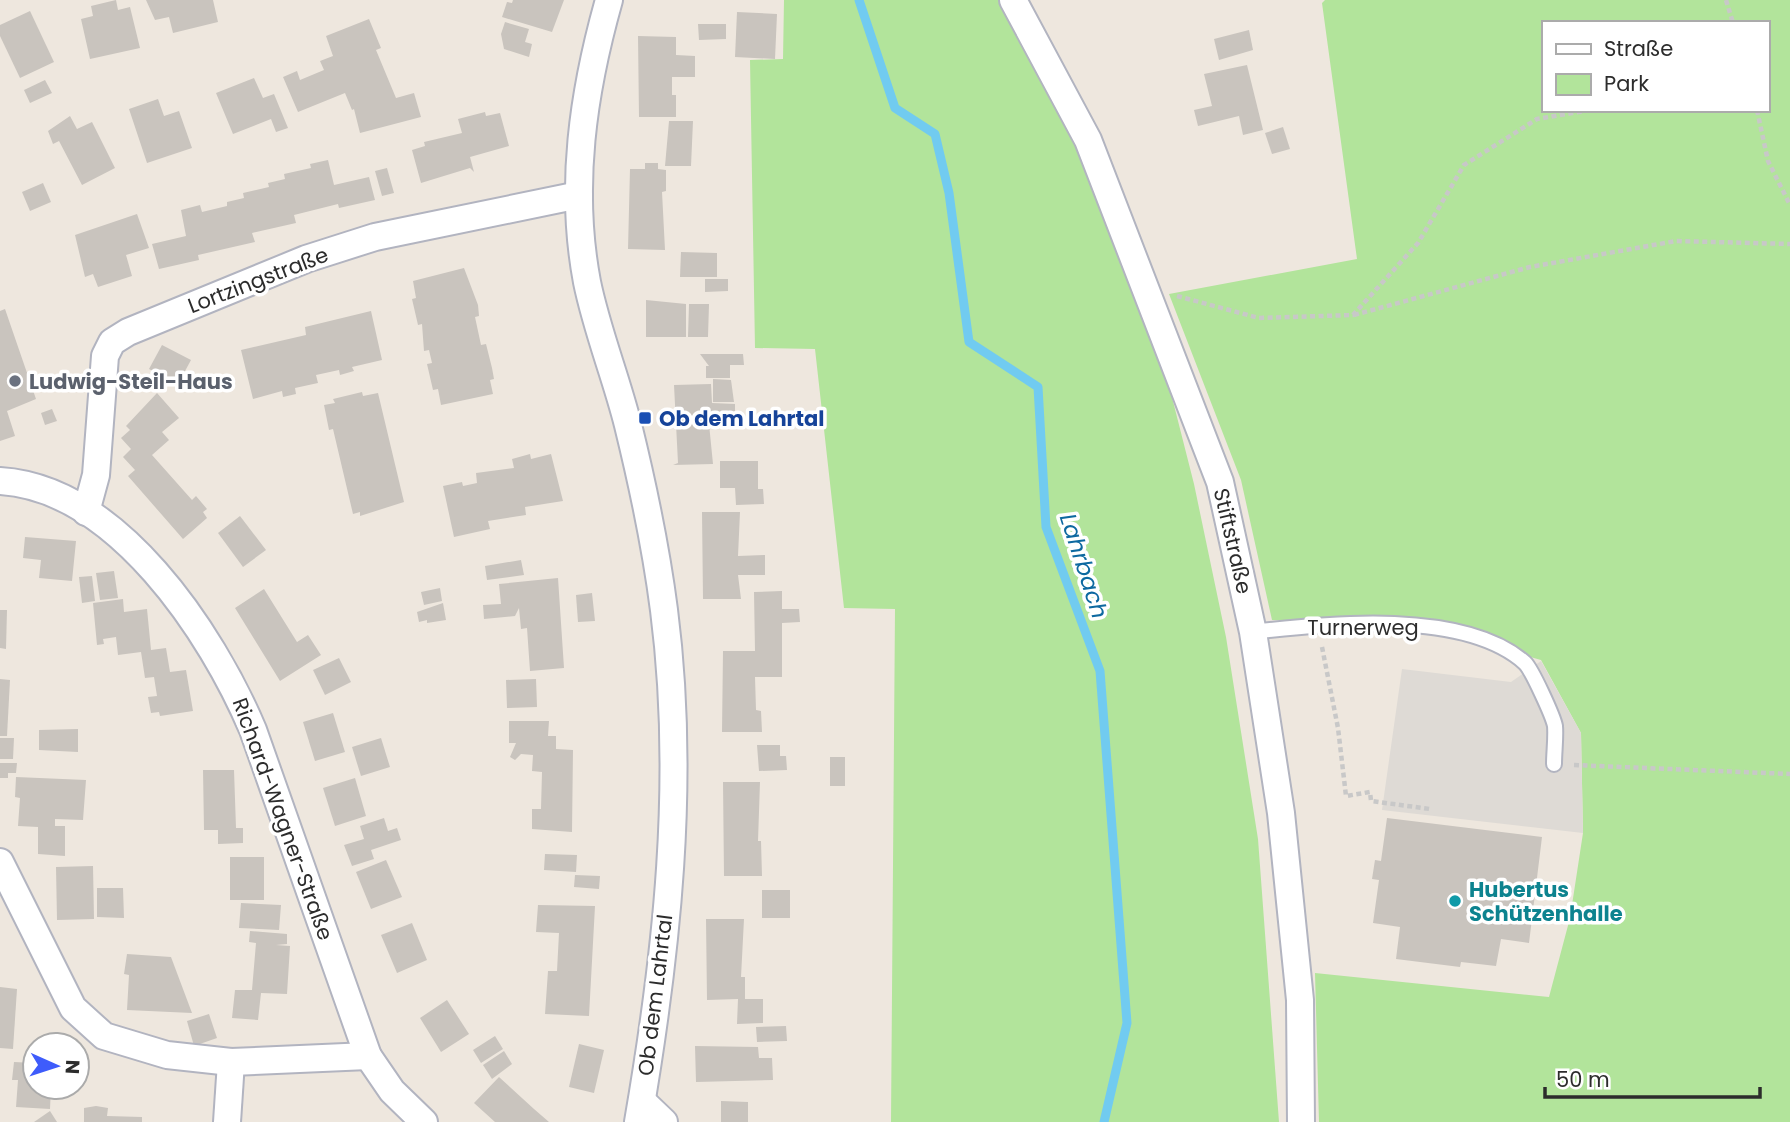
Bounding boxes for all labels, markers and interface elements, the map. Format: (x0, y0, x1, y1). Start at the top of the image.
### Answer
legend (1542, 21, 1769, 112)
text: Straße (1604, 34, 1673, 63)
text: Park (1604, 69, 1649, 98)
street label: Lortzingstraße (184, 240, 332, 320)
place label: Ludwig-Steil-Haus (29, 367, 233, 396)
marker: Ludwig-Steil-Haus (7, 373, 23, 389)
place label: Ob dem Lahrtal (659, 404, 825, 433)
marker: Ob dem Lahrtal (637, 410, 653, 426)
street label: Stiftstraße (1207, 485, 1259, 597)
water label: Lahrbach (1052, 509, 1116, 623)
street label: Turnerweg (1307, 613, 1419, 642)
street label: Richard-Wagner-Straße (226, 694, 340, 944)
place label: Hubertus Schützenhalle (1469, 875, 1623, 928)
marker: Hubertus Schützenhalle (1447, 893, 1463, 909)
street label: Ob dem Lahrtal (631, 913, 679, 1077)
north arrow (21, 1031, 91, 1101)
scale bar (1545, 1056, 1760, 1100)
text: N (59, 1059, 86, 1075)
text: 50 m (1556, 1065, 1610, 1094)

